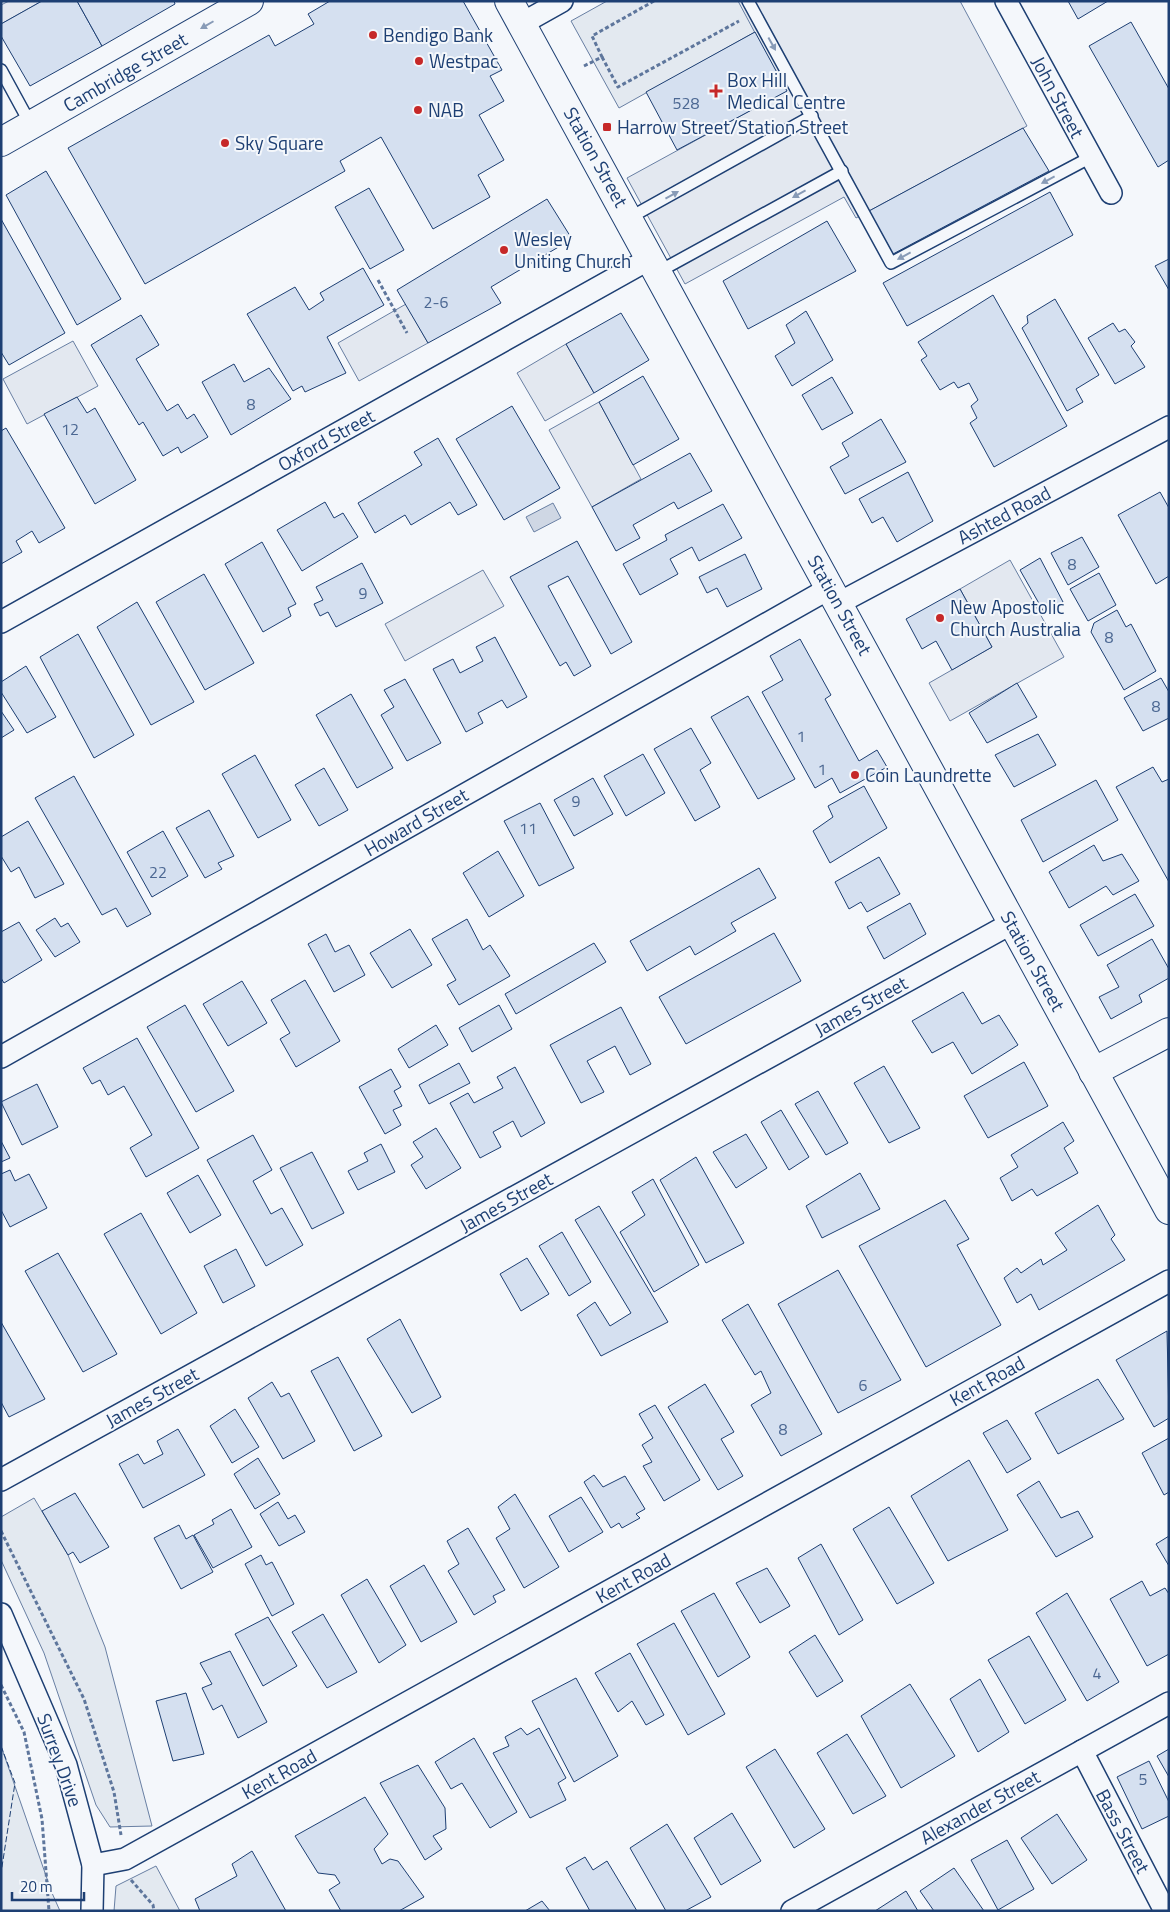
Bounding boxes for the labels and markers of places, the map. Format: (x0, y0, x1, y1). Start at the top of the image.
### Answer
place label: Bendigo Bank (383, 20, 493, 49)
marker: Bendigo Bank (367, 29, 379, 41)
place label: Westpac (429, 46, 498, 75)
marker: Westpac (413, 55, 425, 67)
place label: Box Hill Medical Centre (727, 65, 846, 116)
marker: Box Hill Medical Centre (709, 84, 723, 98)
place label: NAB (428, 95, 464, 124)
marker: NAB (412, 104, 424, 116)
place label: Harrow Street/Station Street (617, 112, 849, 141)
marker: Harrow Street/Station Street (601, 121, 613, 133)
place label: Sky Square (235, 128, 324, 157)
marker: Sky Square (219, 137, 231, 149)
place label: Wesley Uniting Church (514, 224, 631, 275)
marker: Wesley Uniting Church (498, 244, 510, 256)
place label: New Apostolic Church Australia (950, 592, 1081, 643)
marker: New Apostolic Church Australia (934, 612, 946, 624)
place label: Coin Laundrette (865, 760, 992, 789)
marker: Coin Laundrette (849, 769, 861, 781)

